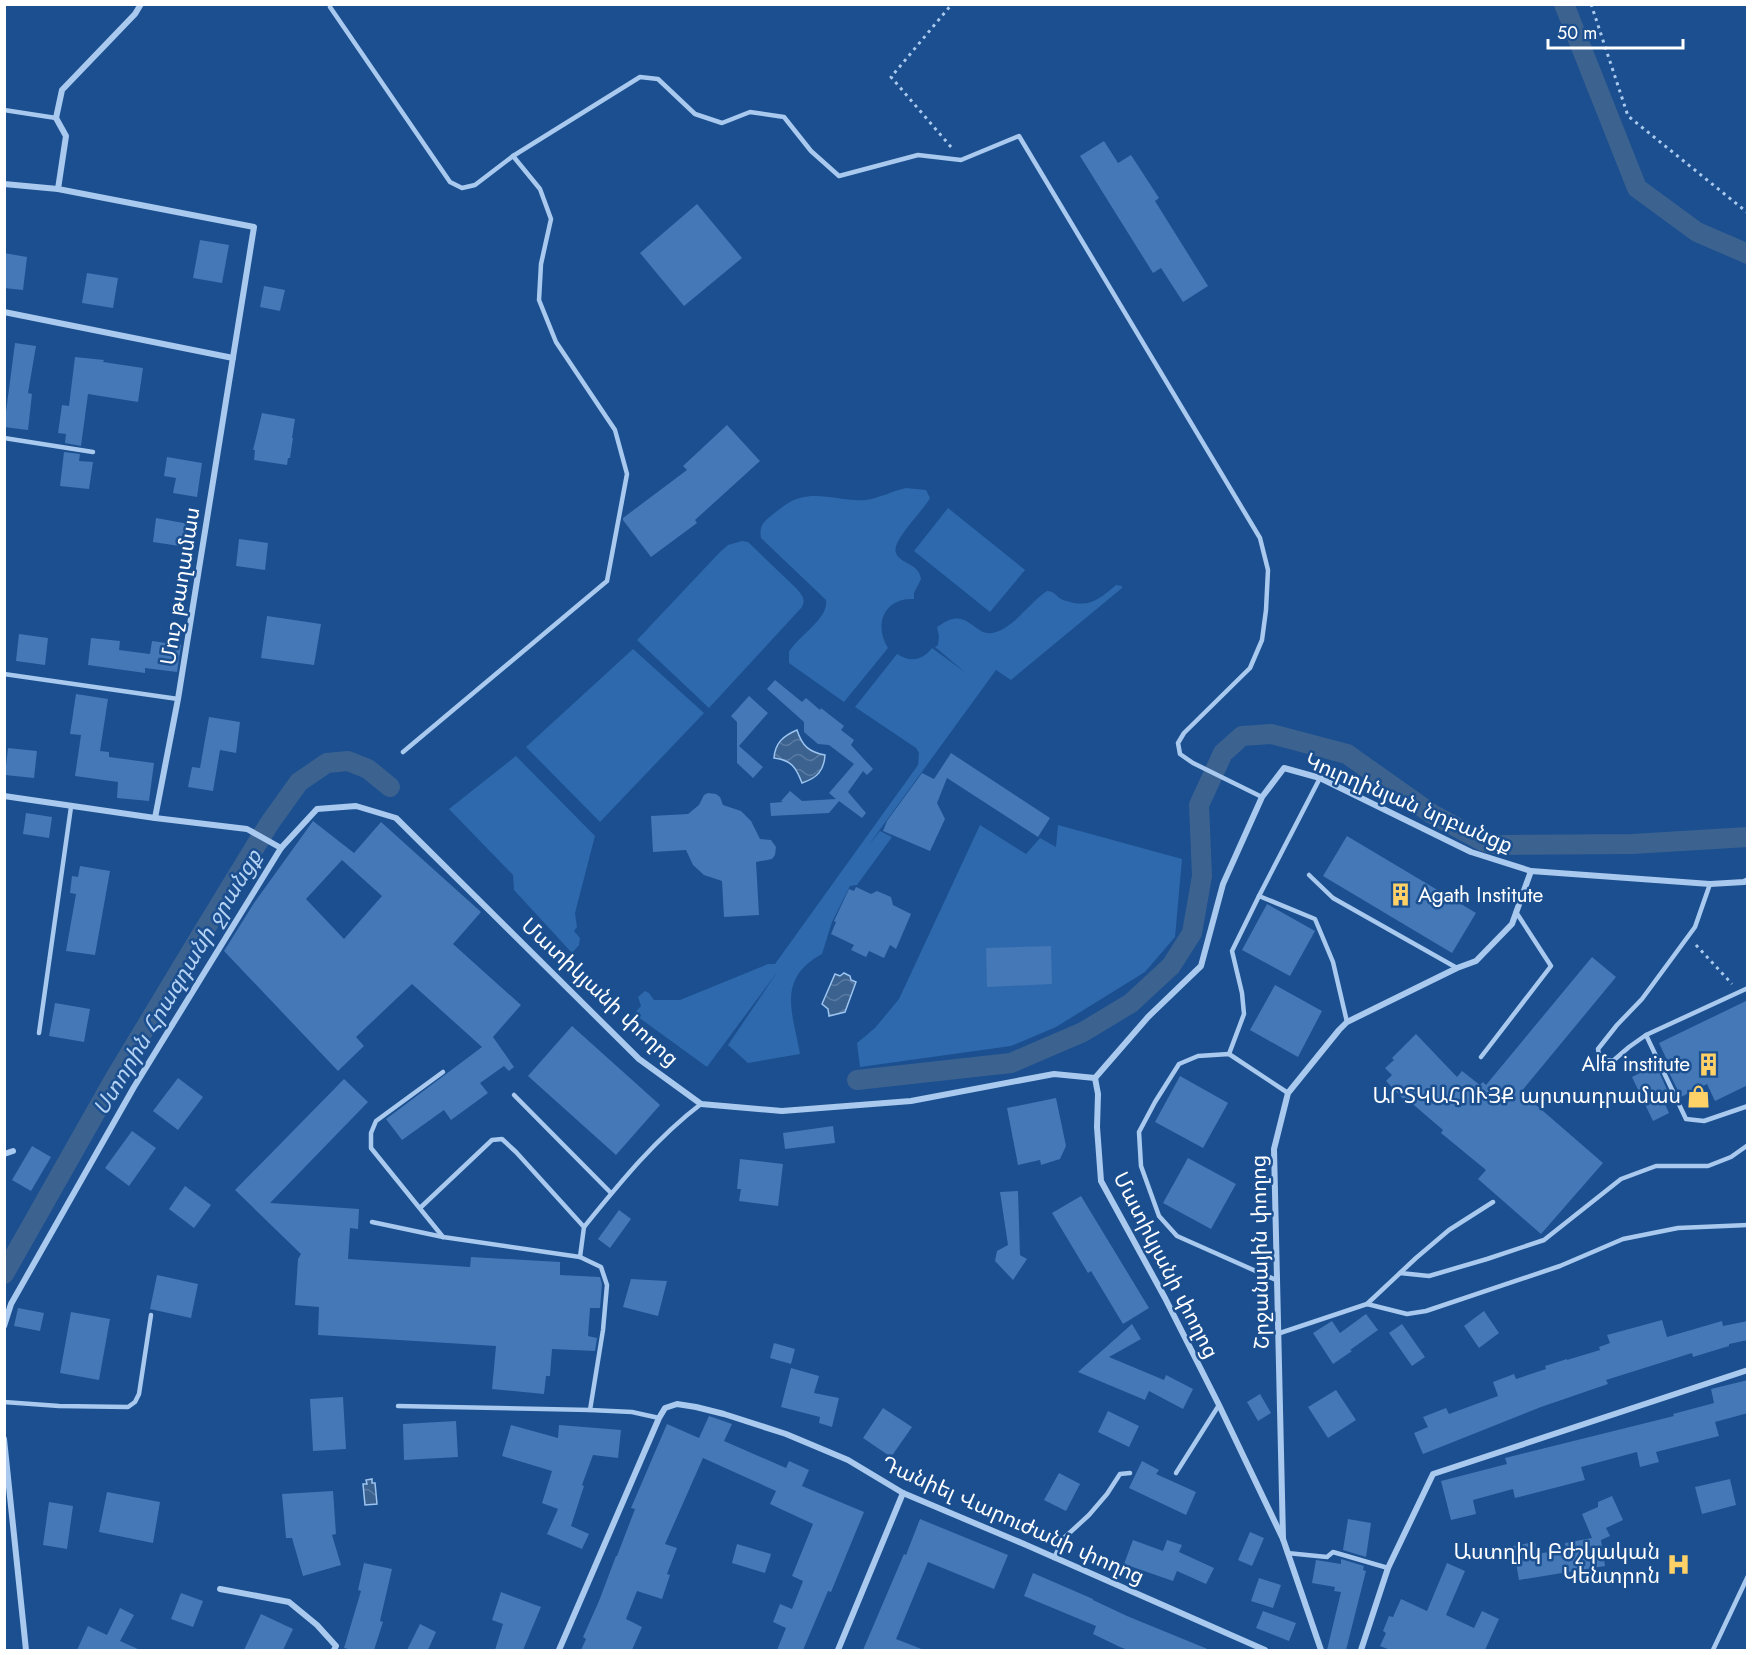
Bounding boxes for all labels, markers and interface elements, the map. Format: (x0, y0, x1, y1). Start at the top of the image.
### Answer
scale bar (1548, 12, 1683, 50)
text: 50 m (1557, 20, 1597, 46)
street label: Մուշ թաղամաս (153, 505, 207, 667)
street label: Կուրղինյան նրբանցք (1300, 746, 1518, 860)
water label: Ստորին Հրազդանի ջրանցք (85, 842, 270, 1121)
place label: Agath Institute (1418, 880, 1544, 910)
building icon: Agath Institute (1387, 882, 1413, 908)
street label: Մատիկյանի փողոց (515, 911, 685, 1073)
place label: Alfa institute (1582, 1049, 1690, 1079)
building icon: Alfa institute (1695, 1051, 1721, 1077)
place label: ԱՐՏԿԱՀՈՒՅՔ արտադրամաս (1372, 1081, 1681, 1111)
shop icon: ԱՐՏԿԱՀՈՒՅՔ արտադրամաս (1686, 1083, 1712, 1109)
street label: Շրջանային փողոց (1243, 1154, 1277, 1350)
street label: Մատիկյանի փողոց (1106, 1167, 1226, 1363)
street label: Դանիել Վարուժանի փողոց (877, 1448, 1149, 1592)
place label: Աստղիկ Բժշկական Կենտրոն (1454, 1537, 1660, 1591)
hospital icon: Աստղիկ Բժշկական Կենտրոն (1665, 1551, 1691, 1577)

